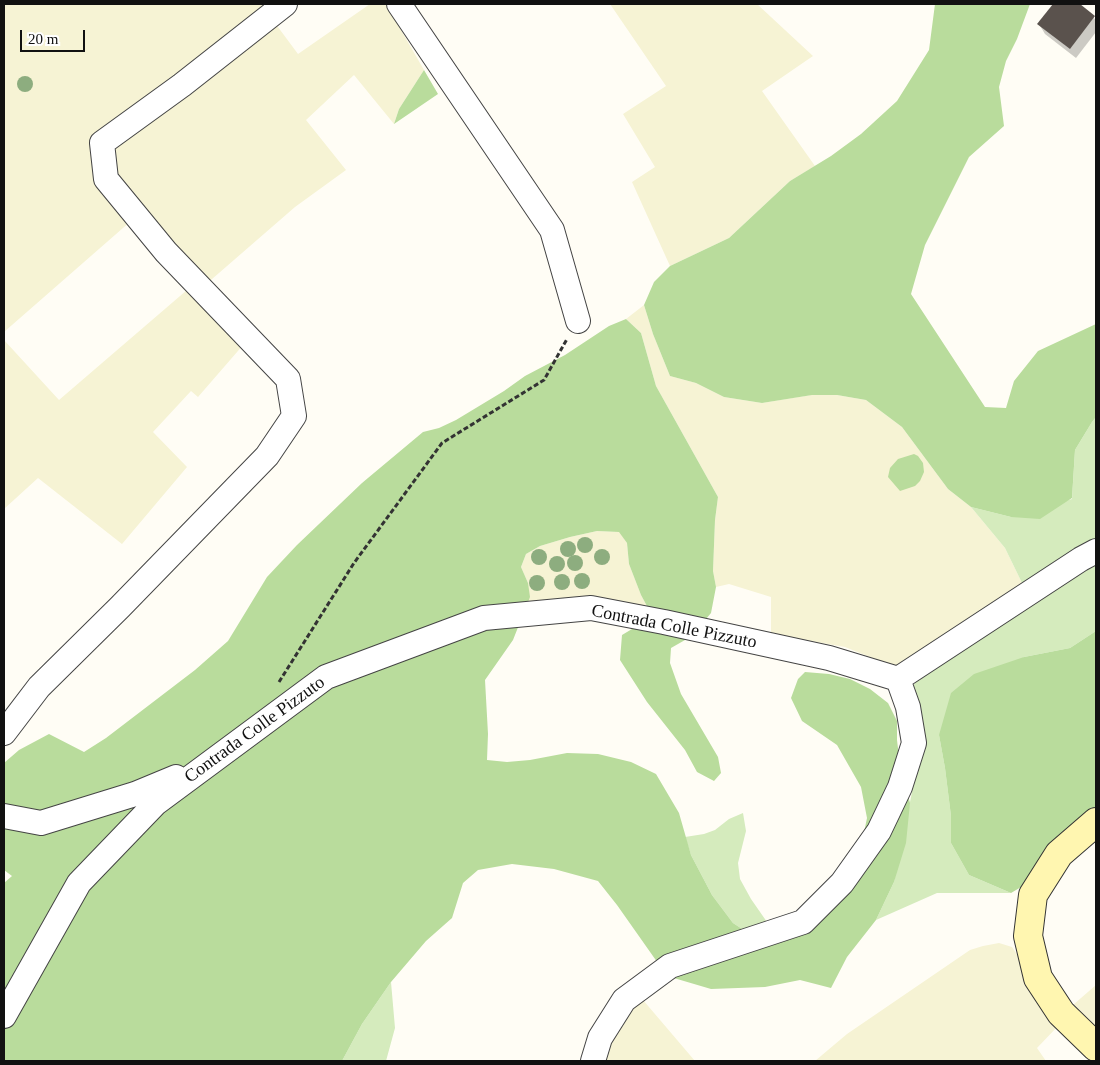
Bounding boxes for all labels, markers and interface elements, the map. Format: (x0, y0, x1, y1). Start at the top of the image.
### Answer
scale bar (22, 20, 88, 52)
text: 20 m (28, 31, 58, 47)
street label: Contrada Colle Pizzuto (589, 600, 759, 654)
street label: Contrada Colle Pizzuto (181, 672, 329, 788)

